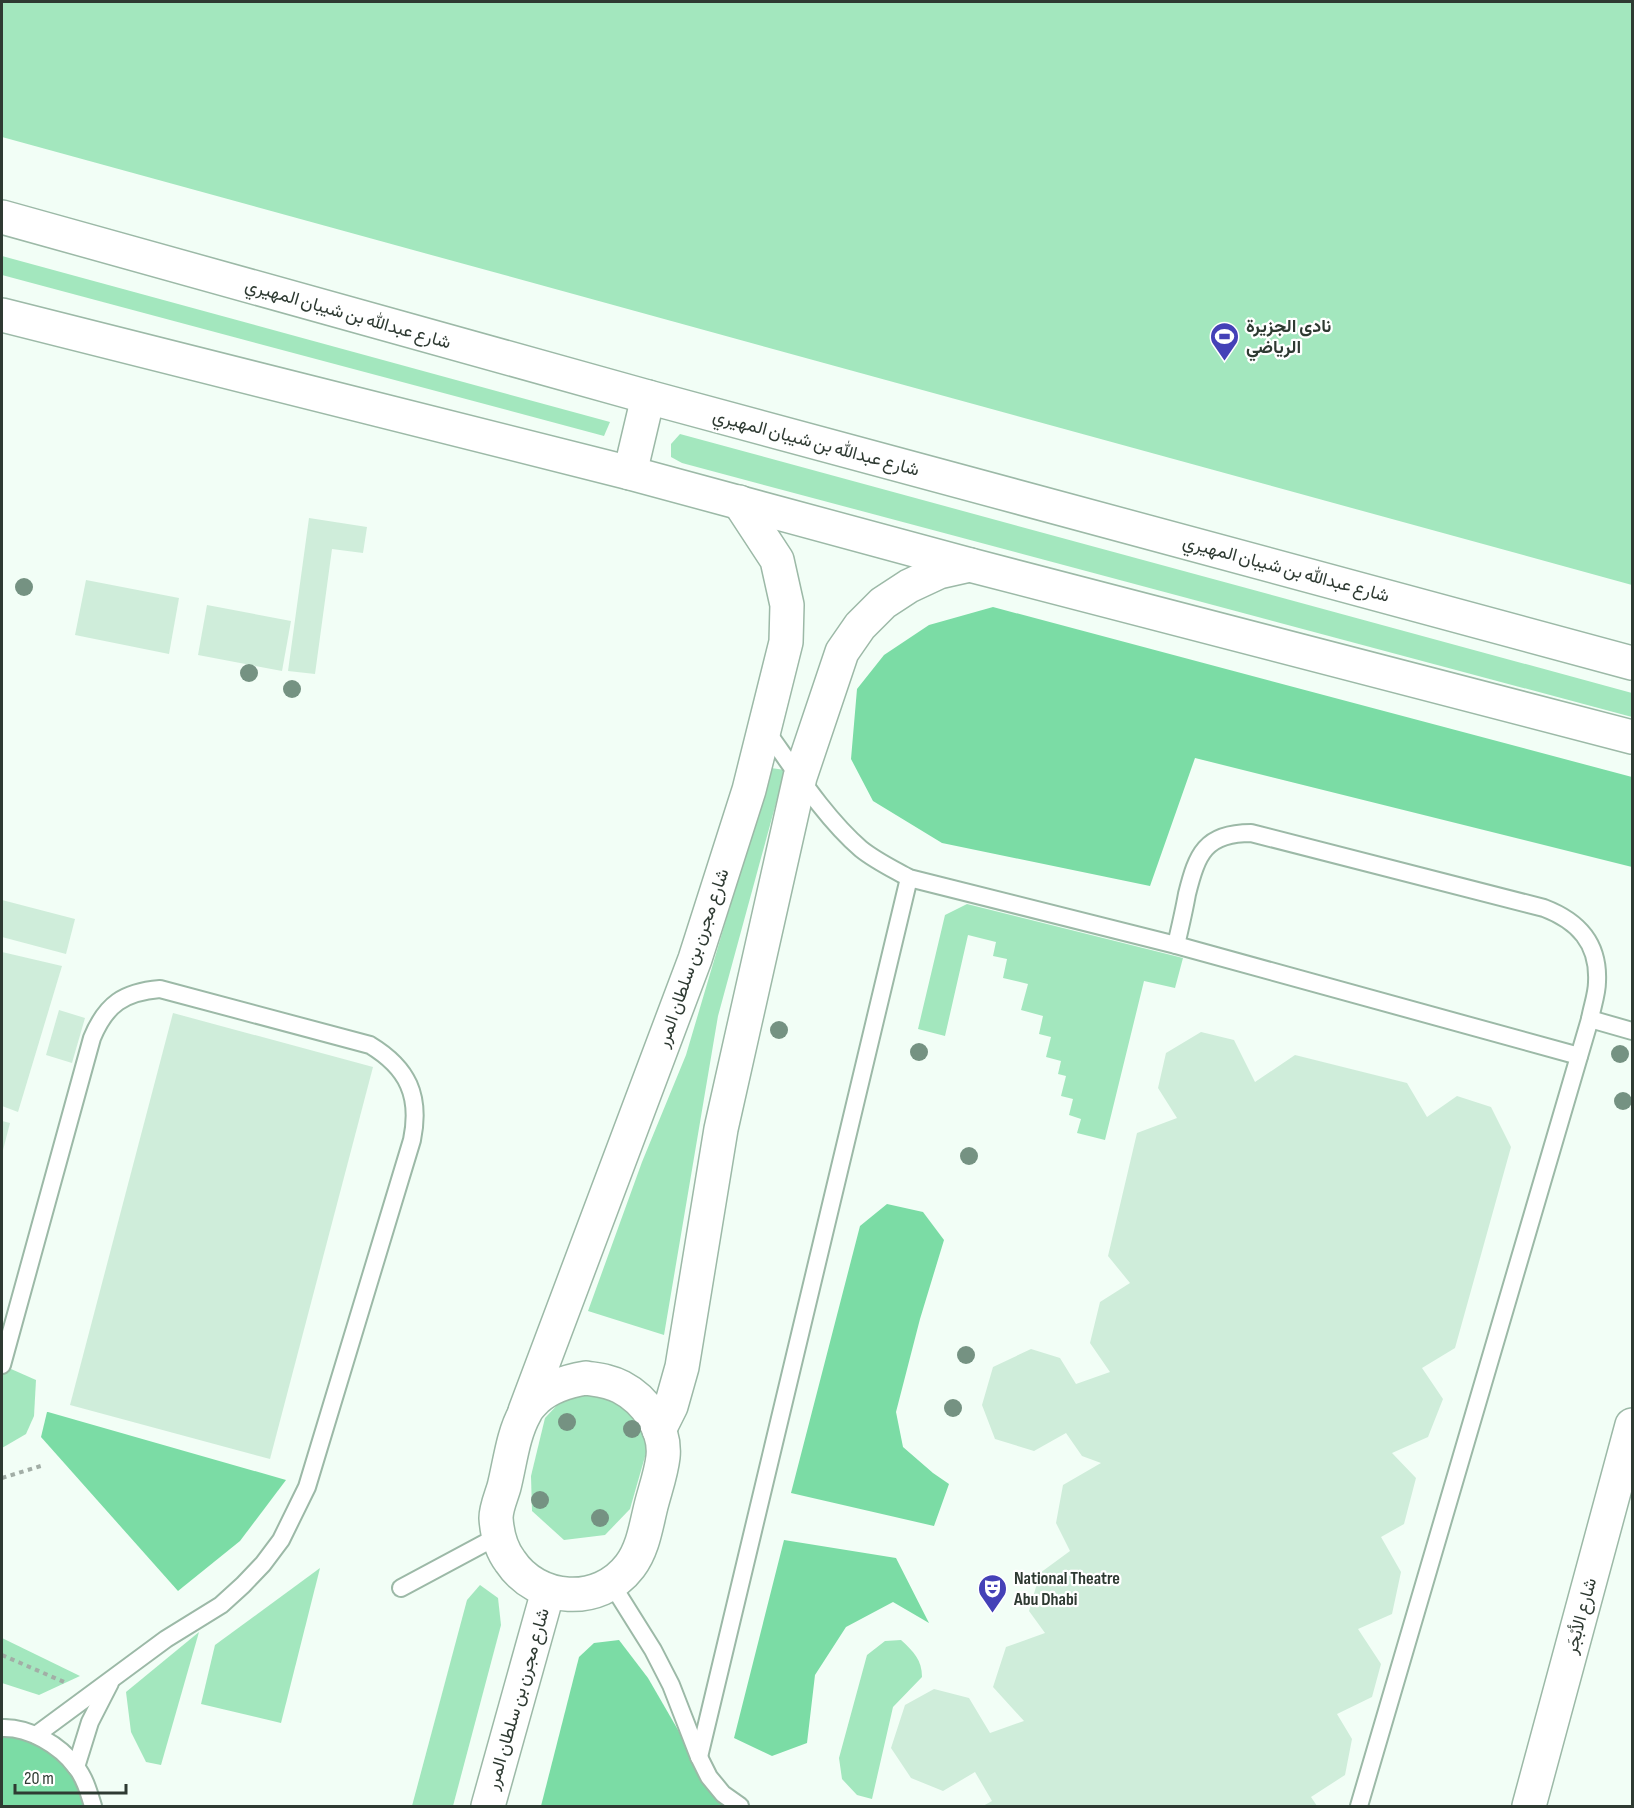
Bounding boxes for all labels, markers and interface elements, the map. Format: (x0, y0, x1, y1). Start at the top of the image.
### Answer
street label: شارع عبدالله بن شيبان المهيري (242, 274, 454, 357)
place label: نادى الجزيرة الرياضي (1246, 316, 1331, 362)
sports icon: نادى الجزيرة الرياضي (1209, 320, 1241, 362)
street label: شارع عبدالله بن شيبان المهيري (709, 404, 922, 485)
street label: شارع عبدالله بن شيبان المهيري (1179, 530, 1392, 611)
street label: شارع مجرن بن سلطان المرر (652, 866, 734, 1052)
place label: National Theatre Abu Dhabi (1013, 1568, 1120, 1610)
theatre icon: National Theatre Abu Dhabi (977, 1572, 1009, 1614)
street label: شارع الأبْجَر (1561, 1576, 1602, 1658)
street label: شارع مجرن بن سلطان المرر (482, 1606, 555, 1793)
scale bar (15, 1757, 126, 1795)
text: 20 m (24, 1768, 54, 1789)

